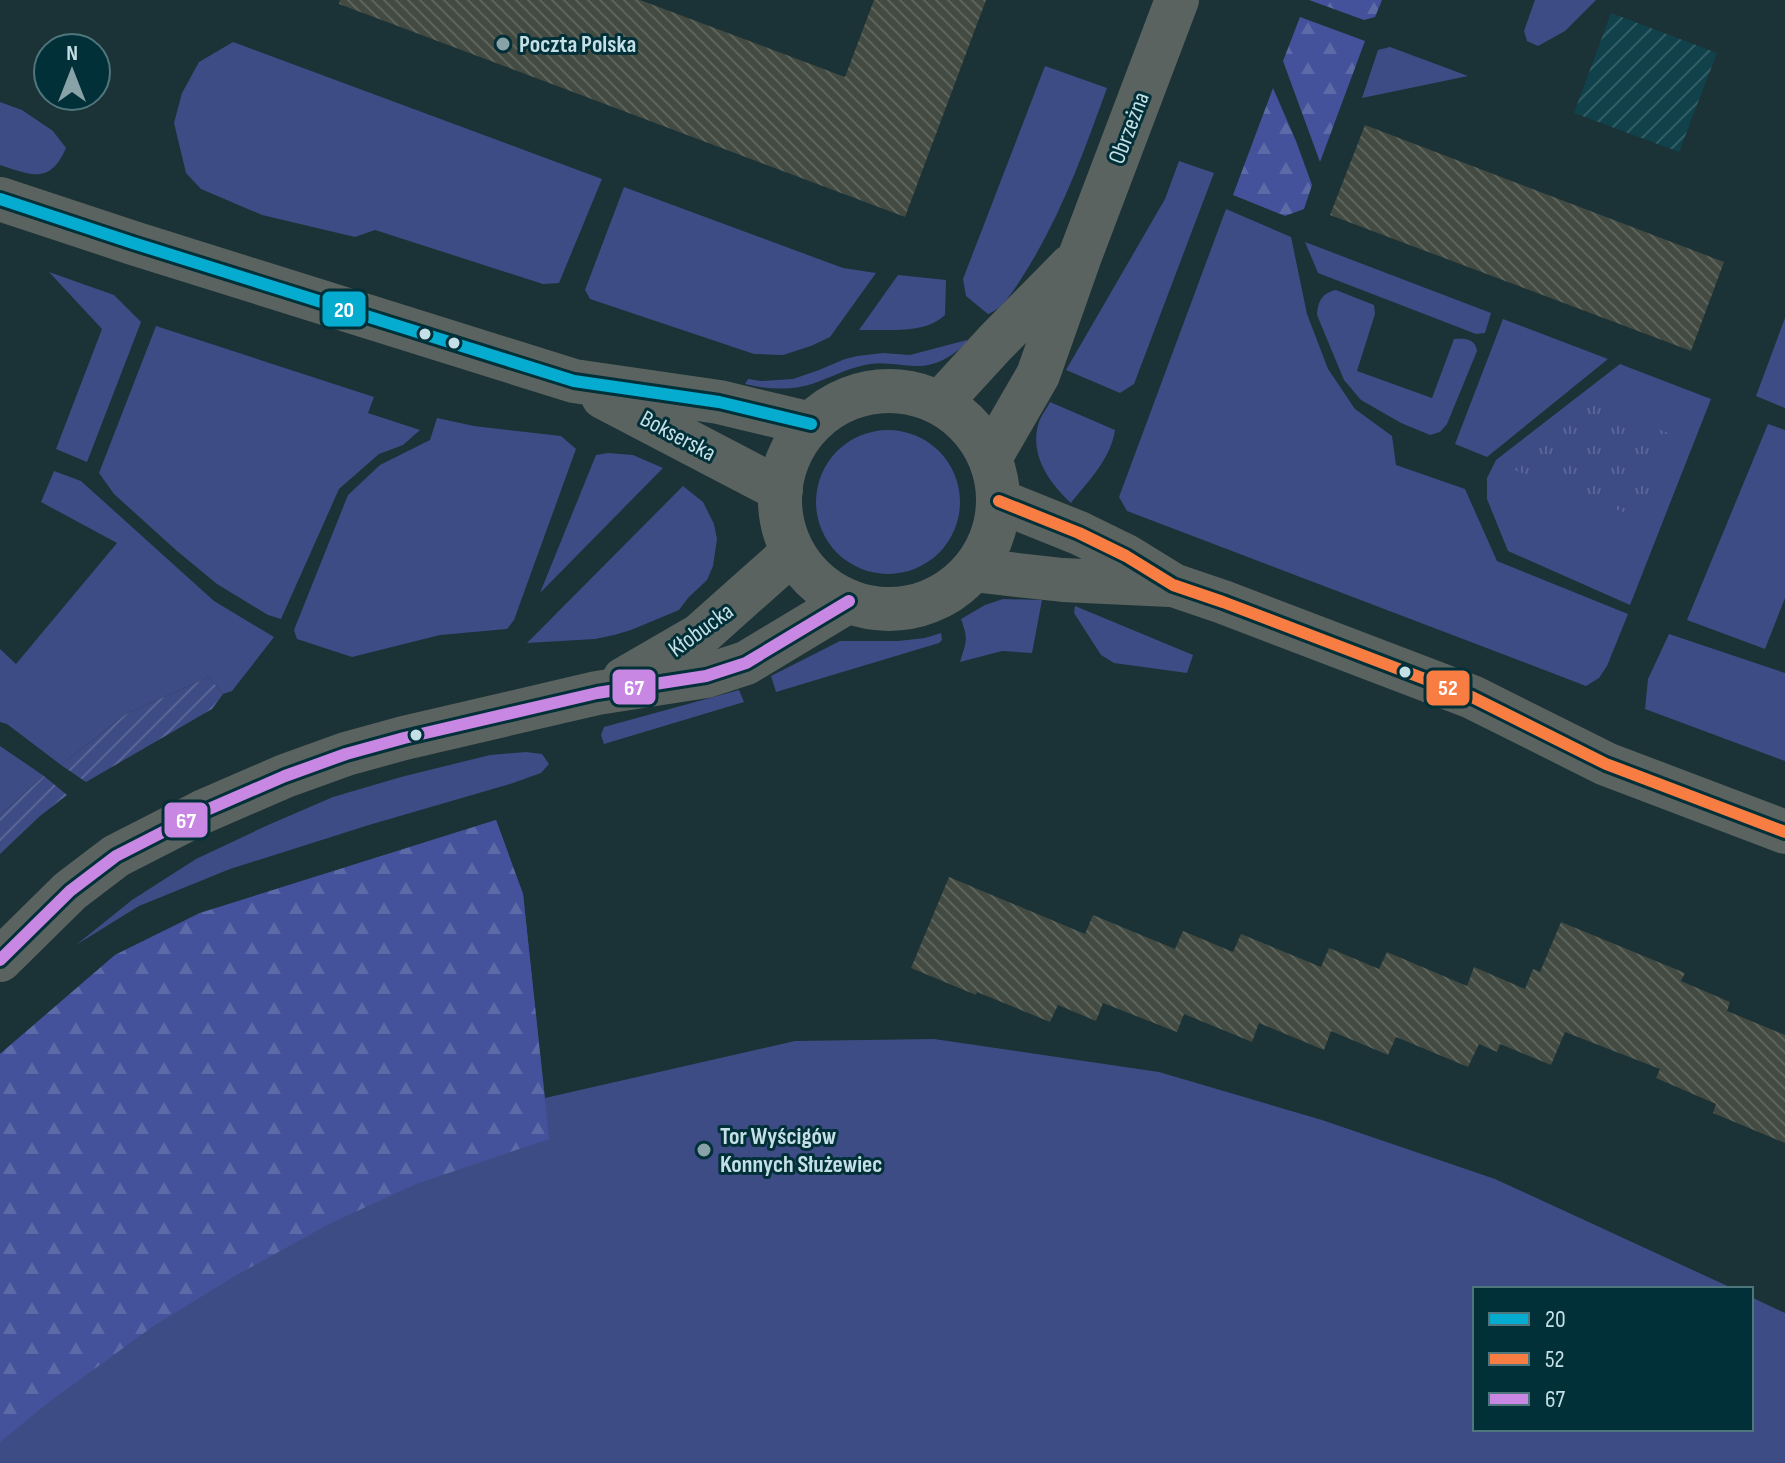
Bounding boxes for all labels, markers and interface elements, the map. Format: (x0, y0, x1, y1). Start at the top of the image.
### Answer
place label: Poczta Polska (519, 30, 636, 59)
north arrow (32, 32, 112, 112)
marker: Poczta Polska (494, 35, 512, 53)
text: N (66, 40, 78, 67)
street label: Obrzeżna (1102, 88, 1156, 168)
line badge: 20 (321, 290, 367, 328)
text: 20 (334, 297, 354, 324)
unlabelled marker (417, 326, 433, 342)
unlabelled marker (446, 335, 462, 351)
street label: Bokserska (635, 404, 721, 468)
street label: Kłobucka (663, 597, 739, 663)
unlabelled marker (1397, 664, 1413, 680)
line badge: 67 (611, 668, 657, 706)
line badge: 52 (1425, 669, 1471, 707)
text: 67 (624, 675, 644, 702)
text: 52 (1438, 675, 1458, 702)
unlabelled marker (408, 727, 424, 743)
line badge: 67 (163, 801, 209, 839)
text: 67 (176, 808, 196, 835)
place label: Tor Wyścigów Konnych Służewiec (720, 1122, 883, 1179)
marker: Tor Wyścigów Konnych Służewiec (695, 1141, 713, 1159)
legend (1473, 1287, 1753, 1431)
text: 20 (1545, 1305, 1566, 1334)
text: 52 (1545, 1345, 1565, 1374)
text: 67 (1545, 1385, 1566, 1414)

